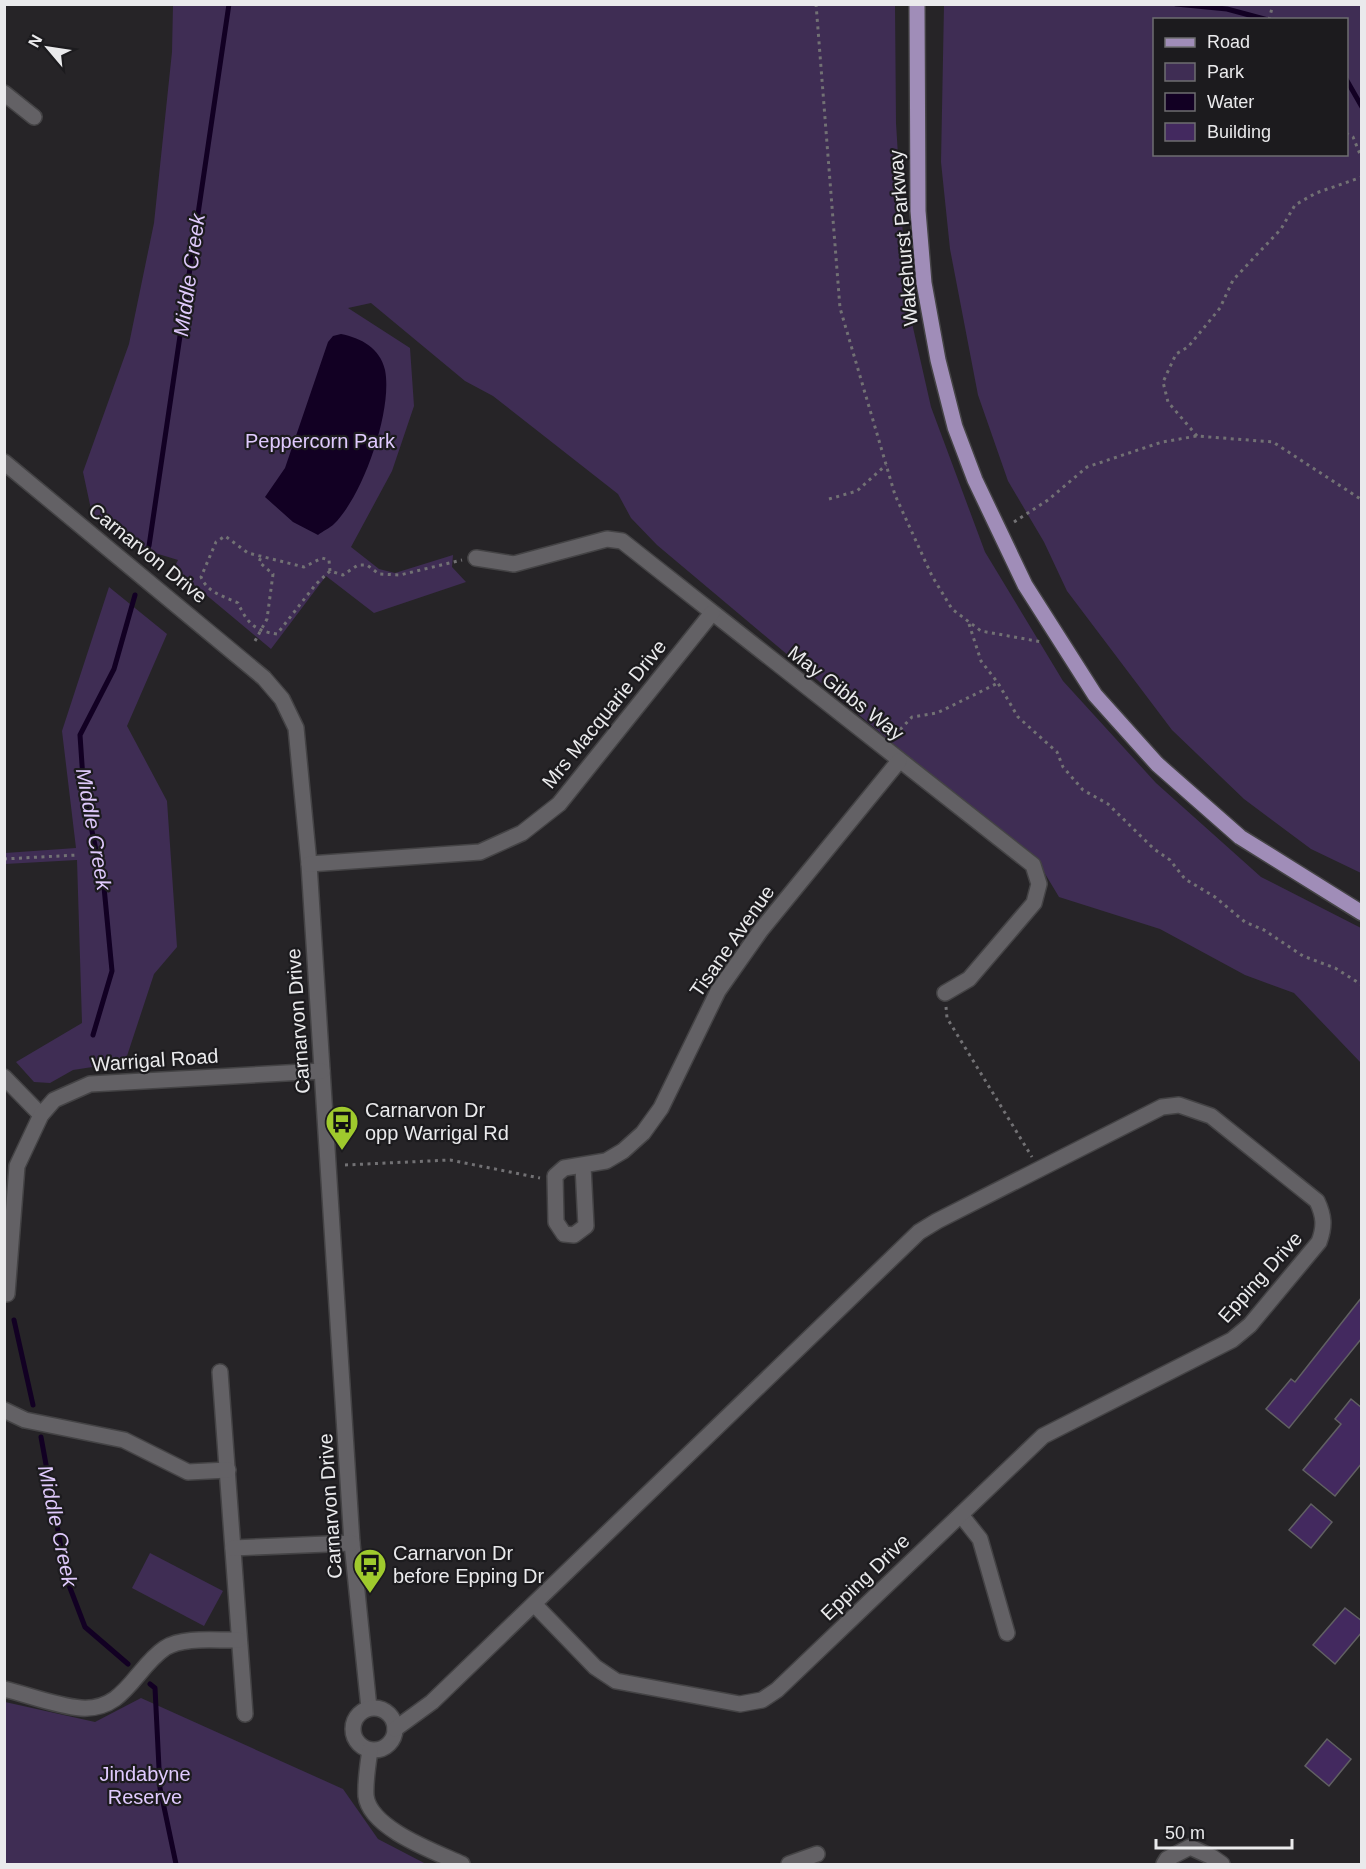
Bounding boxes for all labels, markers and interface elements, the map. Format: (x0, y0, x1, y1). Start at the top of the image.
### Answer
north arrow (18, 18, 78, 78)
legend (1153, 18, 1348, 156)
text: N (25, 32, 46, 50)
text: Road (1207, 32, 1250, 52)
text: Park (1207, 62, 1245, 82)
text: Water (1207, 92, 1254, 112)
text: Building (1207, 122, 1271, 142)
street label: Wakehurst Parkway (884, 149, 922, 327)
water label: Middle Creek (169, 211, 209, 338)
park label: Peppercorn Park (245, 430, 396, 452)
street label: Carnarvon Drive (84, 499, 212, 607)
street label: Mrs Macquarie Drive (537, 635, 671, 793)
street label: May Gibbs Way (784, 641, 908, 745)
water label: Middle Creek (72, 766, 116, 893)
street label: Tisane Avenue (685, 881, 779, 1001)
street label: Carnarvon Drive (282, 948, 314, 1094)
street label: Warrigal Road (91, 1045, 219, 1075)
place label: Carnarvon Dr opp Warrigal Rd (365, 1099, 509, 1144)
bus stop icon: Carnarvon Dr opp Warrigal Rd (324, 1104, 360, 1151)
street label: Epping Drive (1214, 1227, 1306, 1327)
street label: Carnarvon Drive (314, 1433, 346, 1579)
water label: Middle Creek (34, 1463, 82, 1590)
street label: Epping Drive (816, 1529, 914, 1625)
place label: Carnarvon Dr before Epping Dr (393, 1542, 545, 1587)
bus stop icon: Carnarvon Dr before Epping Dr (352, 1547, 388, 1594)
park label: Jindabyne Reserve (99, 1763, 191, 1808)
scale bar (1156, 1812, 1292, 1850)
text: 50 m (1165, 1823, 1205, 1843)

